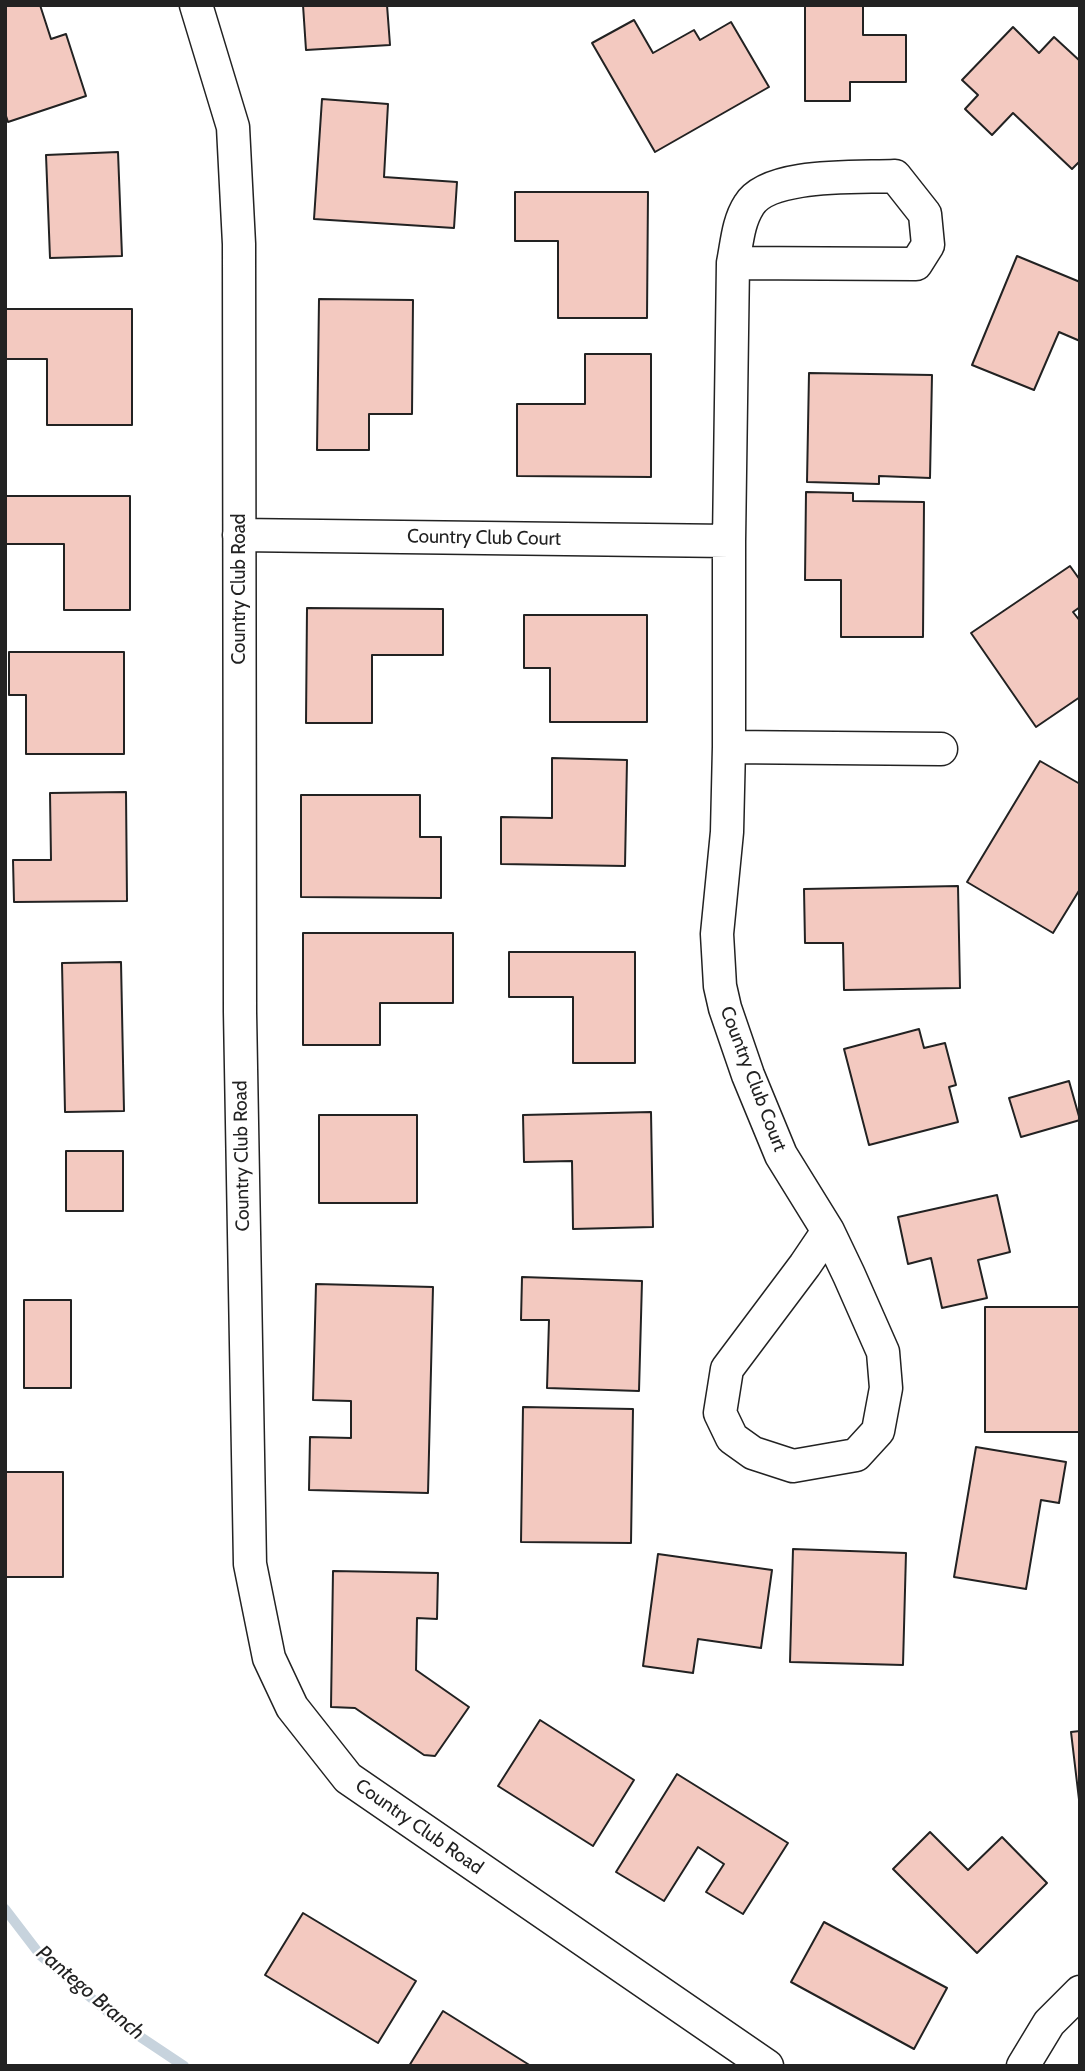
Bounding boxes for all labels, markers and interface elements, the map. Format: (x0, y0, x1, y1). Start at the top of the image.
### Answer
street label: Country Club Road (228, 514, 250, 664)
street label: Country Club Court (407, 525, 561, 551)
street label: Country Club Court (715, 1003, 791, 1155)
street label: Country Club Road (229, 1080, 255, 1232)
street label: Country Club Road (351, 1774, 487, 1880)
water label: Pantego Branch (31, 1940, 149, 2046)

